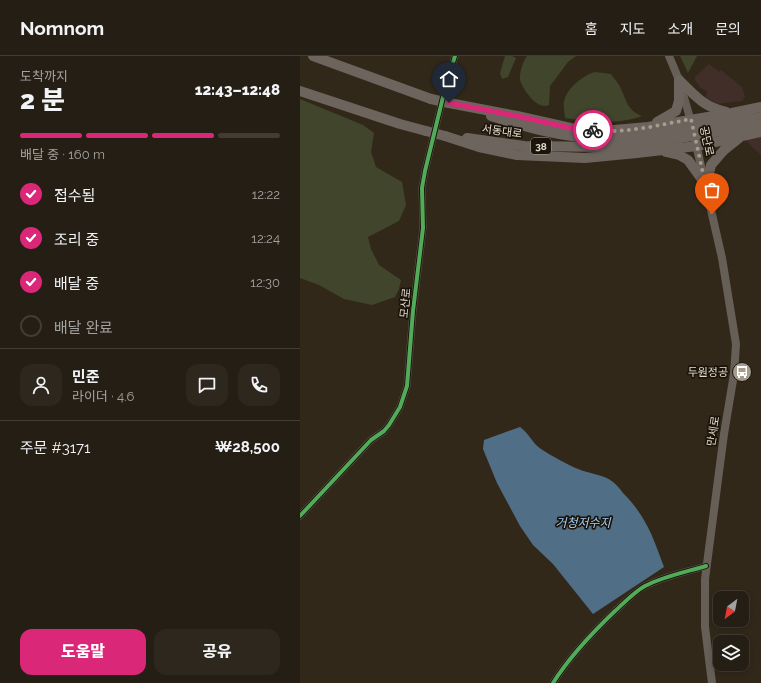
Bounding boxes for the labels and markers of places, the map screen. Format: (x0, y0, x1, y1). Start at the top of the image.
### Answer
pin (432, 62, 466, 103)
pin (695, 173, 729, 214)
bus stop icon: 두원정공 (731, 361, 753, 383)
place label: 두원정공 (688, 366, 728, 379)

